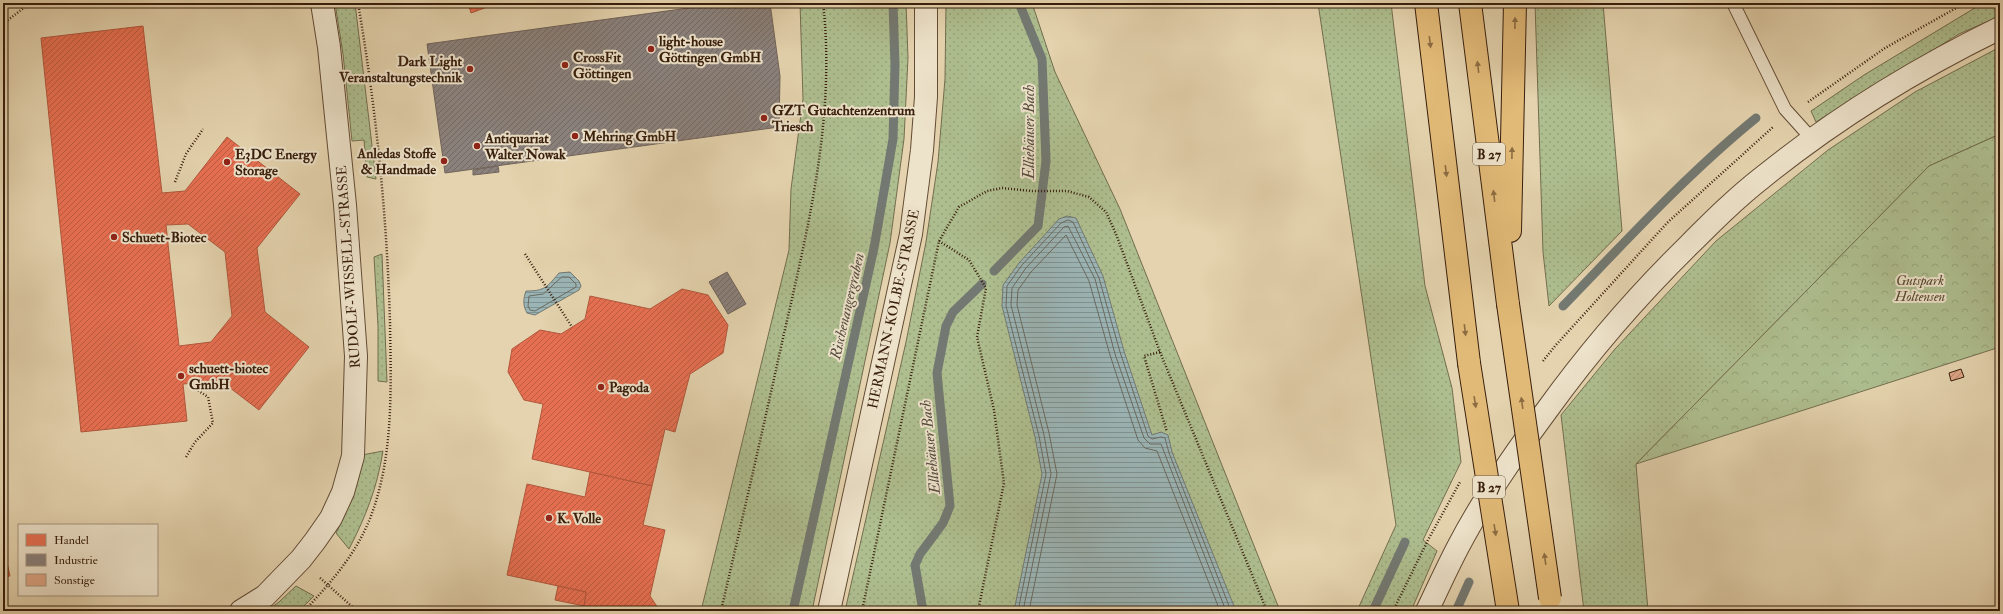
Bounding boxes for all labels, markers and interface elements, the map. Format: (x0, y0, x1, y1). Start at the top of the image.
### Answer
one-way arrow (1512, 16, 1518, 29)
place label: light-house Göttingen GmbH (658, 33, 762, 67)
one-way arrow (1427, 36, 1433, 48)
marker: light-house Göttingen GmbH (646, 44, 656, 54)
place label: CrossFit Göttingen (573, 49, 632, 83)
place label: Dark Light Veranstaltungstechnik (338, 53, 462, 87)
marker: CrossFit Göttingen (560, 60, 570, 70)
one-way arrow (1475, 61, 1481, 73)
marker: Dark Light Veranstaltungstechnik (465, 64, 475, 74)
water label: Elliehäuser Bach (1020, 84, 1039, 180)
place label: GZT Gutachtenzentrum Triesch (771, 102, 915, 135)
marker: GZT Gutachtenzentrum Triesch (759, 113, 769, 123)
place label: Mehring GmbH (582, 128, 677, 146)
place label: Antiquariat Walter Nowak (484, 130, 566, 163)
marker: Mehring GmbH (570, 131, 580, 141)
marker: Antiquariat Walter Nowak (472, 141, 482, 151)
road number: B 27 (1473, 143, 1505, 165)
place label: Anledas Stoffe & Handmade (356, 145, 436, 178)
place label: E3DC Energy Storage (235, 146, 317, 180)
one-way arrow (1509, 146, 1515, 159)
marker: Anledas Stoffe & Handmade (439, 156, 449, 166)
marker: E3DC Energy Storage (222, 157, 232, 167)
street label: RUDOLF-WISSELL-STRASSE (333, 165, 364, 369)
one-way arrow (1442, 165, 1449, 177)
one-way arrow (1491, 190, 1497, 202)
street label: HERMANN-KOLBE-STRASSE (864, 208, 923, 410)
place label: Schuett-Biotec (122, 229, 207, 246)
marker: Schuett-Biotec (109, 232, 119, 242)
water label: Rischenangergraben (826, 251, 869, 362)
park label: Gutspark Holtensen (1894, 272, 1946, 305)
one-way arrow (1462, 324, 1468, 336)
place label: schuett-biotec GmbH (189, 360, 268, 393)
marker: schuett-biotec GmbH (176, 371, 186, 381)
place label: Pagoda (609, 379, 650, 397)
marker: Pagoda (596, 382, 606, 392)
one-way arrow (1472, 396, 1478, 408)
one-way arrow (1519, 397, 1525, 409)
water label: Elliehäuser Bach (916, 399, 945, 496)
road number: B 27 (1473, 476, 1505, 498)
place label: K. Volle (557, 510, 601, 527)
marker: K. Volle (544, 513, 554, 523)
legend (18, 524, 158, 596)
one-way arrow (1493, 524, 1499, 536)
text: Handel (54, 533, 89, 548)
text: Industrie (54, 553, 98, 568)
one-way arrow (1542, 553, 1548, 565)
text: Sonstige (54, 573, 95, 588)

